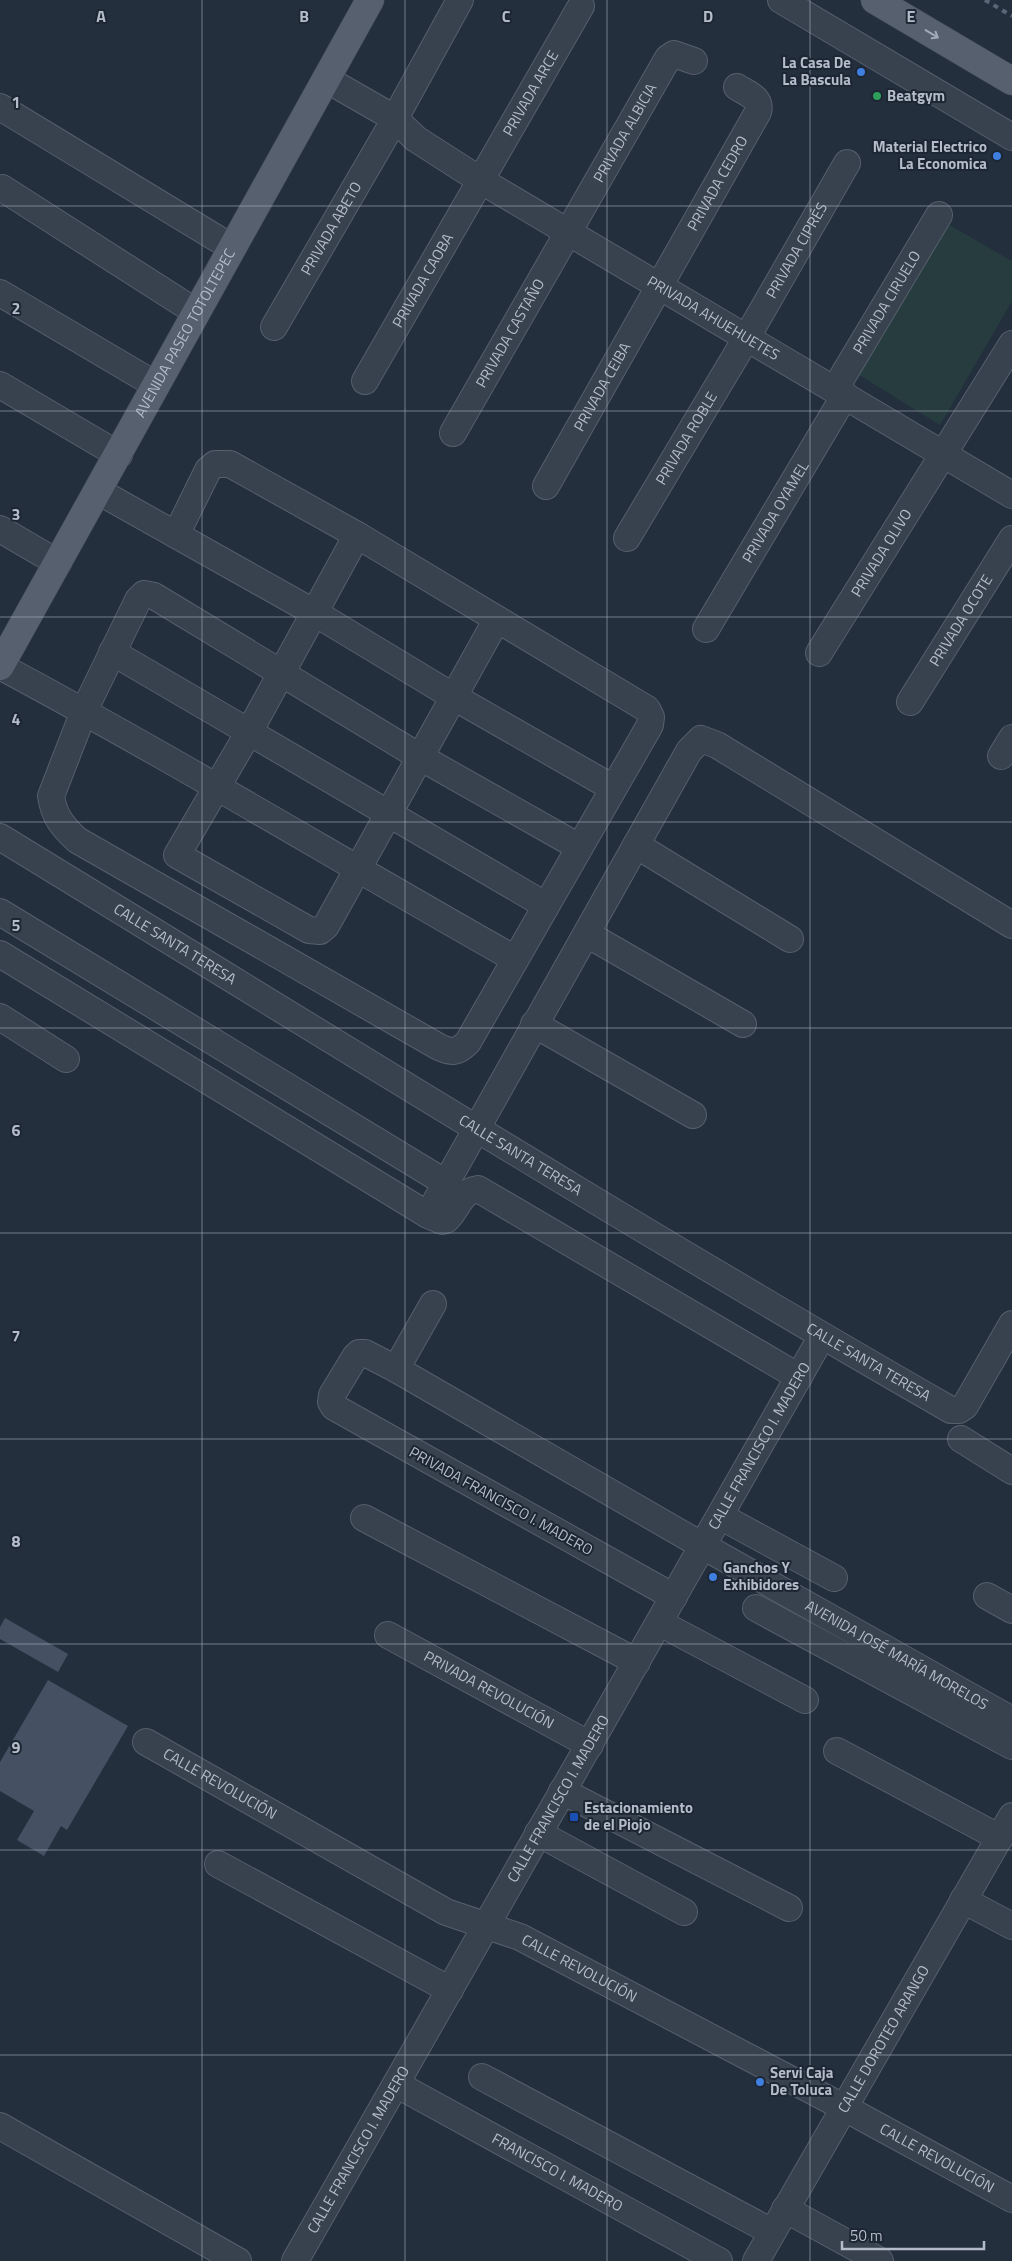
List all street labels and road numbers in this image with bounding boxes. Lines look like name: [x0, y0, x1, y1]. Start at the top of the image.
street label: PRIVADA ARCE: [496, 46, 564, 140]
street label: PRIVADA ALBICIA: [587, 79, 662, 186]
street label: PRIVADA CEDRO: [681, 131, 753, 235]
street label: PRIVADA ABETO: [295, 177, 367, 279]
street label: PRIVADA CIPRÉS: [760, 198, 833, 302]
street label: PRIVADA CAOBA: [386, 229, 459, 332]
street label: AVENIDA PASEO TOTOLTEPEC: [128, 244, 241, 421]
street label: PRIVADA CIRUELO: [847, 246, 926, 358]
street label: PRIVADA AHUEHUETES: [643, 270, 784, 366]
street label: PRIVADA CASTAÑO: [469, 274, 550, 392]
street label: PRIVADA CEIBA: [567, 338, 636, 435]
street label: PRIVADA ROBLE: [649, 387, 723, 489]
street label: PRIVADA OYAMEL: [736, 457, 814, 567]
street label: PRIVADA OLIVO: [845, 504, 917, 601]
street label: PRIVADA OCOTE: [923, 570, 998, 671]
street label: CALLE SANTA TERESA: [109, 897, 241, 990]
street label: CALLE SANTA TERESA: [455, 1109, 587, 1201]
street label: CALLE SANTA TERESA: [802, 1317, 935, 1407]
street label: CALLE FRANCISCO I. MADERO: [702, 1358, 816, 1534]
street label: PRIVADA FRANCISCO I. MADERO: [405, 1440, 597, 1561]
street label: AVENIDA JOSÉ MARÍA MORELOS: [801, 1594, 993, 1715]
street label: PRIVADA REVOLUCIÓN: [420, 1645, 559, 1734]
street label: CALLE FRANCISCO I. MADERO: [501, 1710, 615, 1887]
street label: CALLE REVOLUCIÓN: [159, 1742, 281, 1825]
street label: CALLE REVOLUCIÓN: [518, 1928, 641, 2008]
street label: CALLE DOROTEO ARANGO: [832, 1961, 935, 2117]
street label: CALLE FRANCISCO I. MADERO: [301, 2061, 415, 2238]
street label: CALLE REVOLUCIÓN: [876, 2117, 999, 2198]
street label: FRANCISCO I. MADERO: [488, 2127, 627, 2217]

